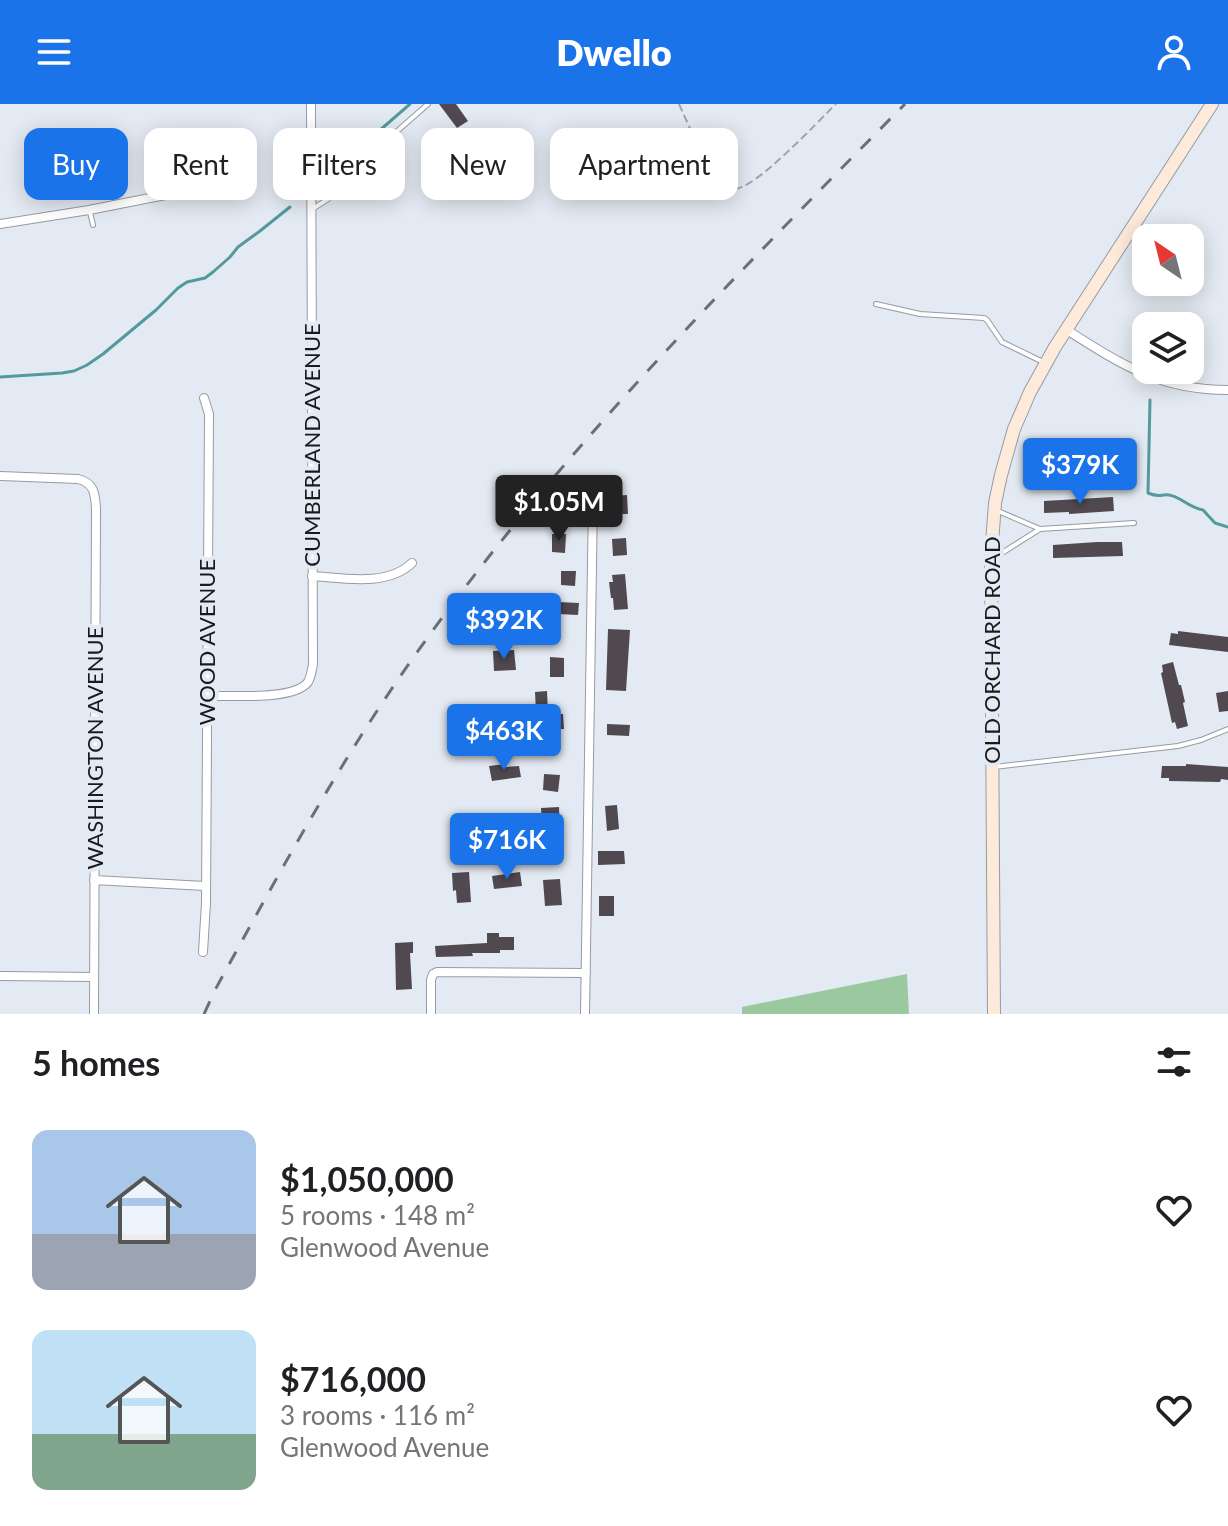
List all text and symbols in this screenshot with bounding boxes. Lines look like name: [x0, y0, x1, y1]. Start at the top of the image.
icon: menu: [32, 30, 76, 74]
text: Dwello: [556, 30, 672, 74]
icon: person: [1152, 30, 1196, 74]
chip: Buy: [24, 128, 128, 200]
chip: Rent: [144, 128, 257, 200]
chip: Filters: [273, 128, 405, 200]
chip: New: [421, 128, 534, 200]
chip: Apartment: [550, 128, 738, 200]
north arrow: [1132, 224, 1204, 296]
map controls: [1132, 224, 1204, 384]
button: layers: [1132, 312, 1204, 384]
street label: CUMBERLAND AVENUE: [298, 323, 325, 567]
pin: $379K: [1024, 438, 1136, 506]
text: $379K: [1041, 448, 1119, 480]
pin: $1.05M: [494, 475, 624, 543]
text: $1.05M: [513, 485, 605, 517]
street label: OLD ORCHARD ROAD: [978, 536, 1005, 764]
street label: WOOD AVENUE: [193, 559, 220, 725]
pin: $392K: [448, 593, 560, 661]
text: $392K: [465, 603, 543, 635]
street label: WASHINGTON AVENUE: [81, 627, 108, 870]
pin: $463K: [448, 704, 560, 772]
text: $463K: [465, 714, 543, 746]
pin: $716K: [451, 813, 563, 881]
text: $716K: [468, 823, 546, 855]
icon: filters: [1152, 1040, 1196, 1084]
text: 5 homes: [32, 1042, 160, 1083]
text: $1,050,000: [280, 1158, 454, 1199]
icon: home: [96, 1162, 192, 1258]
icon: heart: [1152, 1188, 1196, 1232]
text: 5 rooms · 148 m²: [280, 1199, 475, 1231]
text: Glenwood Avenue: [280, 1231, 489, 1263]
text: $716,000: [280, 1358, 426, 1399]
icon: home: [96, 1362, 192, 1458]
icon: heart: [1152, 1388, 1196, 1432]
text: 3 rooms · 116 m²: [280, 1399, 475, 1431]
text: Glenwood Avenue: [280, 1431, 489, 1463]

